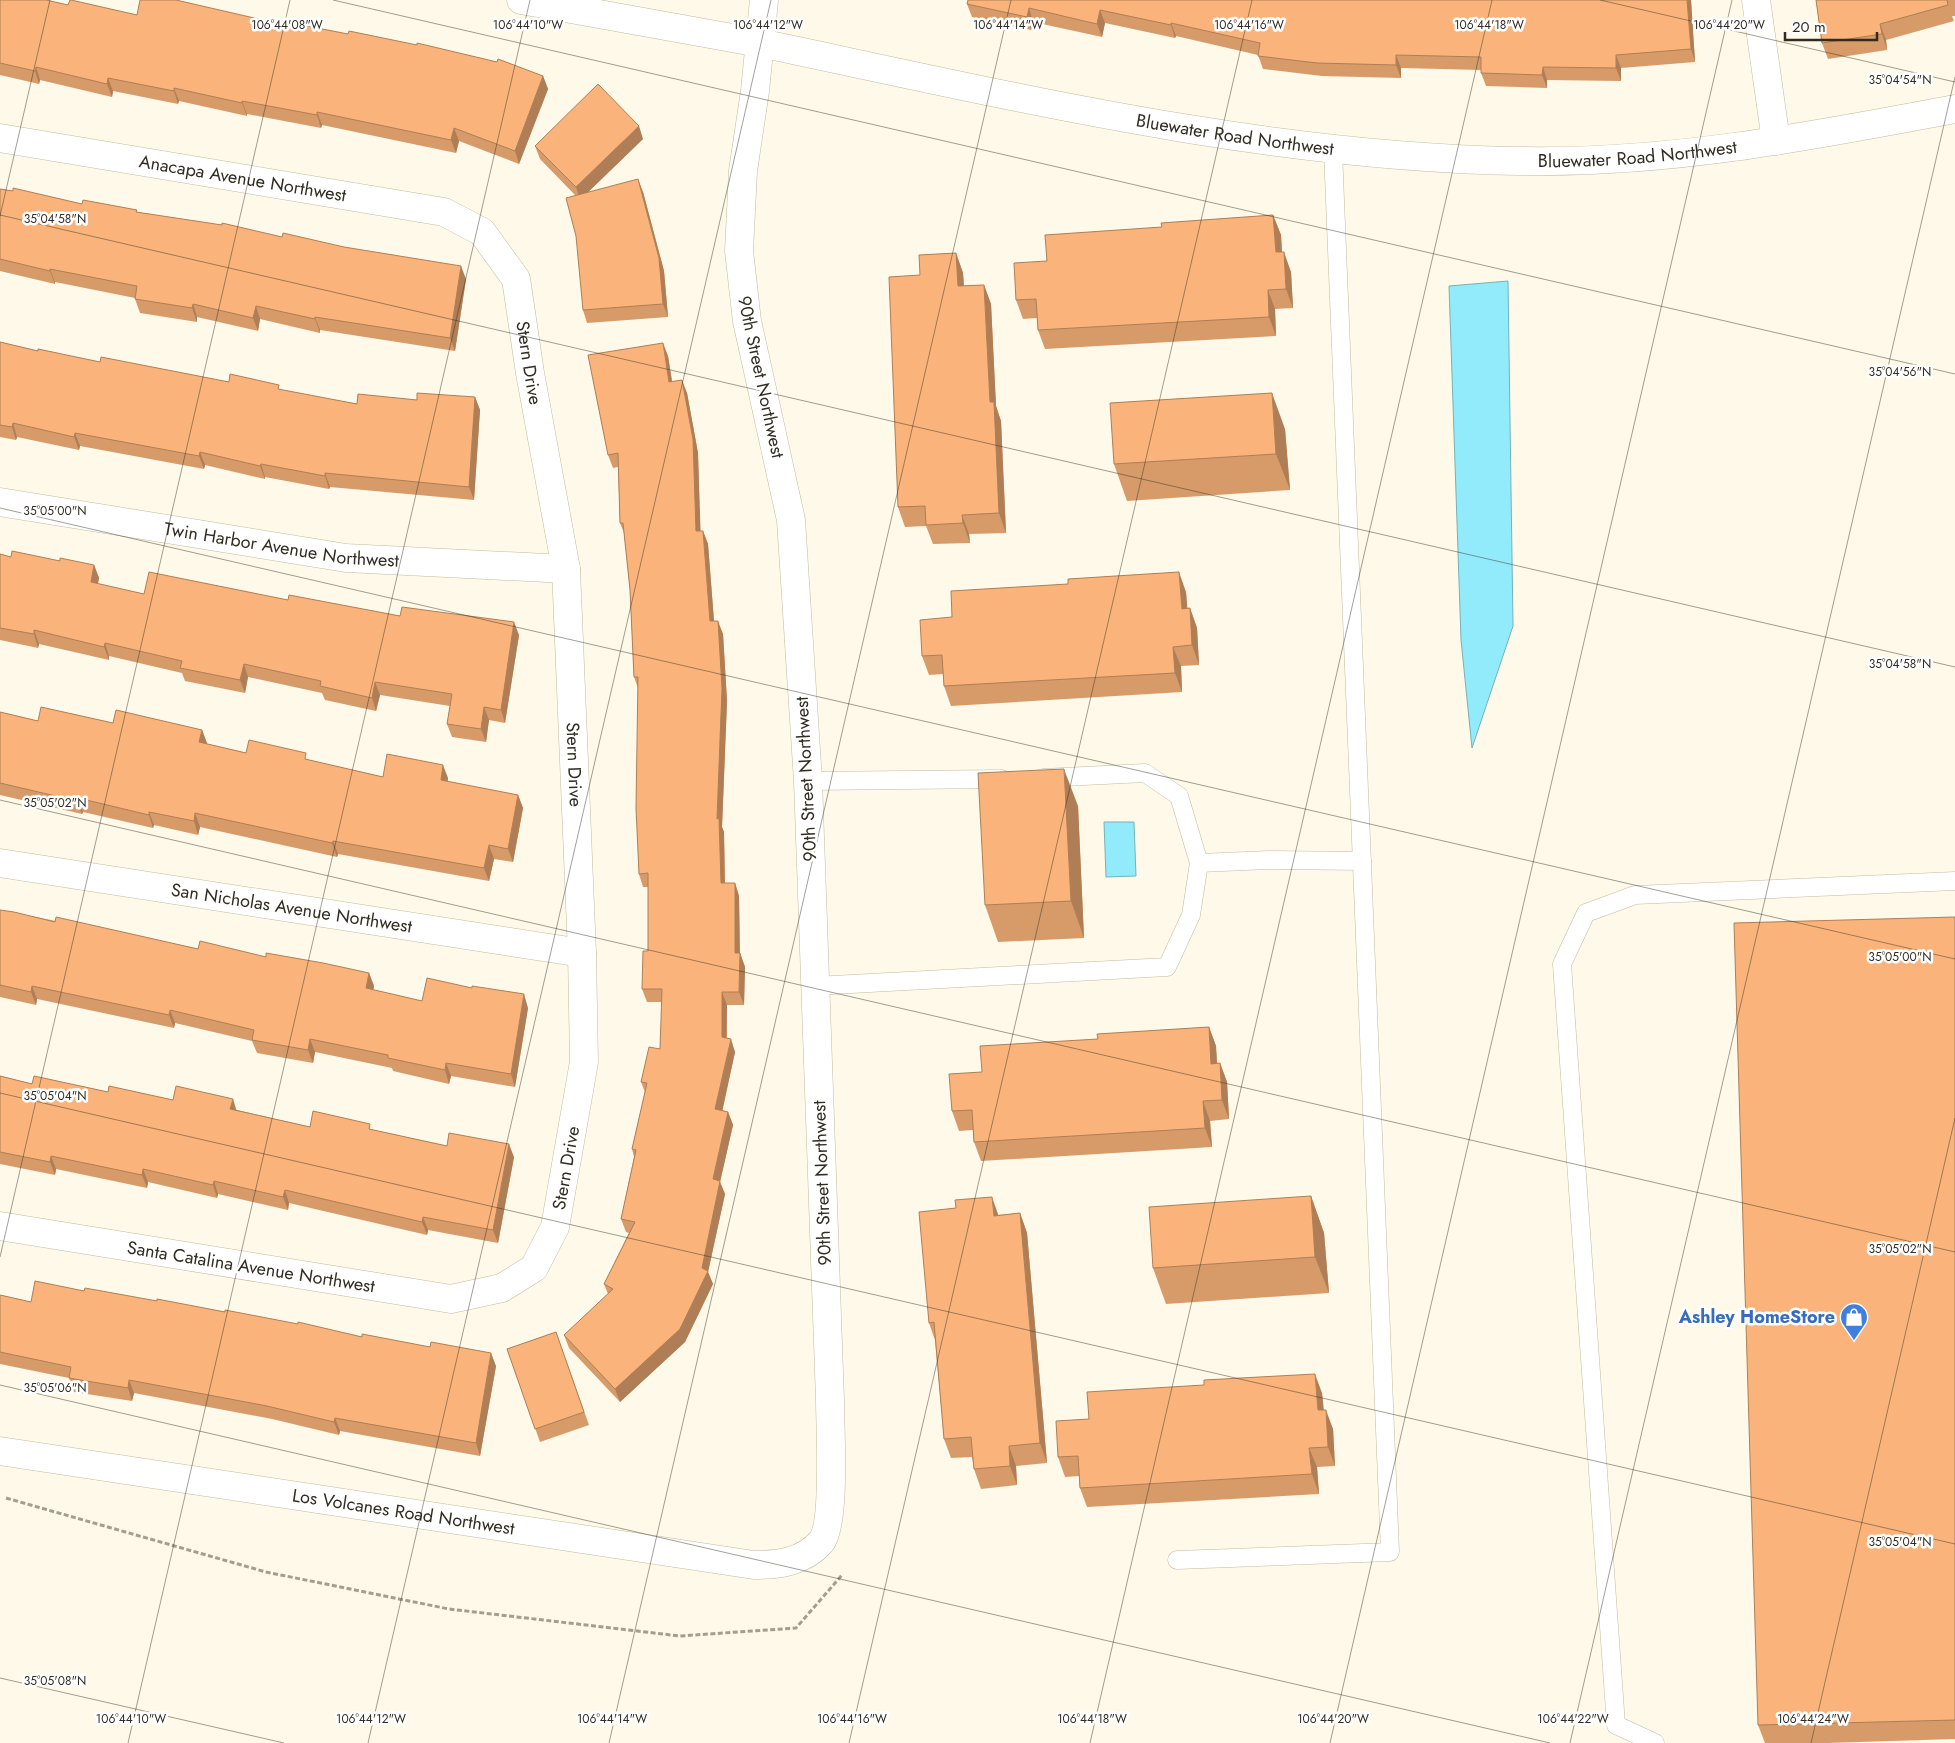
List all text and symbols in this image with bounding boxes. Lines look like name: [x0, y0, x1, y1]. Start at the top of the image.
scale bar: [1785, 10, 1878, 42]
text: 106°44'08"W: [251, 16, 323, 34]
text: 106°44'10"W: [493, 16, 563, 34]
text: 106°44'12"W: [733, 16, 803, 34]
text: 106°44'14"W: [973, 16, 1043, 34]
text: 106°44'16"W: [1214, 16, 1284, 34]
text: 106°44'18"W: [1454, 16, 1524, 34]
text: 106°44'20"W: [1693, 16, 1765, 34]
text: 20 m: [1792, 16, 1826, 38]
text: 35°04'54"N: [1869, 71, 1931, 89]
street label: Bluewater Road Northwest: [1134, 107, 1336, 162]
street label: Bluewater Road Northwest: [1538, 134, 1739, 174]
street label: Anacapa Avenue Northwest: [137, 148, 349, 209]
text: 35°04'58"N: [24, 210, 86, 228]
street label: 90th Street Northwest: [731, 294, 791, 461]
street label: Stern Drive: [509, 319, 549, 407]
text: 35°04'56"N: [1869, 363, 1931, 381]
text: 35°05'00"N: [23, 502, 87, 520]
street label: Twin Harbor Avenue Northwest: [162, 516, 400, 574]
text: 35°04'58"N: [1869, 655, 1931, 673]
street label: 90th Street Northwest: [789, 695, 823, 862]
street label: Stern Drive: [559, 722, 589, 807]
text: 35°05'02"N: [24, 794, 86, 812]
street label: San Nicholas Avenue Northwest: [169, 877, 414, 940]
text: 35°05'00"N: [1868, 948, 1932, 966]
text: 35°05'04"N: [23, 1087, 87, 1105]
street label: 90th Street Northwest: [806, 1099, 838, 1266]
street label: Stern Drive: [546, 1124, 586, 1212]
street label: Santa Catalina Avenue Northwest: [125, 1235, 377, 1300]
text: 35°05'02"N: [1869, 1240, 1931, 1258]
shop icon: Ashley HomeStore: [1839, 1302, 1869, 1341]
place label: Ashley HomeStore: [1678, 1304, 1835, 1330]
text: 35°05'06"N: [23, 1379, 87, 1397]
street label: Los Volcanes Road Northwest: [290, 1482, 517, 1542]
text: 35°05'04"N: [1868, 1533, 1932, 1551]
text: 35°05'08"N: [24, 1672, 86, 1690]
text: 106°44'10"W: [96, 1710, 166, 1728]
text: 106°44'12"W: [336, 1710, 406, 1728]
text: 106°44'14"W: [577, 1710, 647, 1728]
text: 106°44'16"W: [817, 1710, 887, 1728]
text: 106°44'18"W: [1057, 1710, 1127, 1728]
text: 106°44'20"W: [1297, 1710, 1369, 1728]
text: 106°44'22"W: [1537, 1710, 1609, 1728]
text: 106°44'24"W: [1777, 1710, 1849, 1728]

